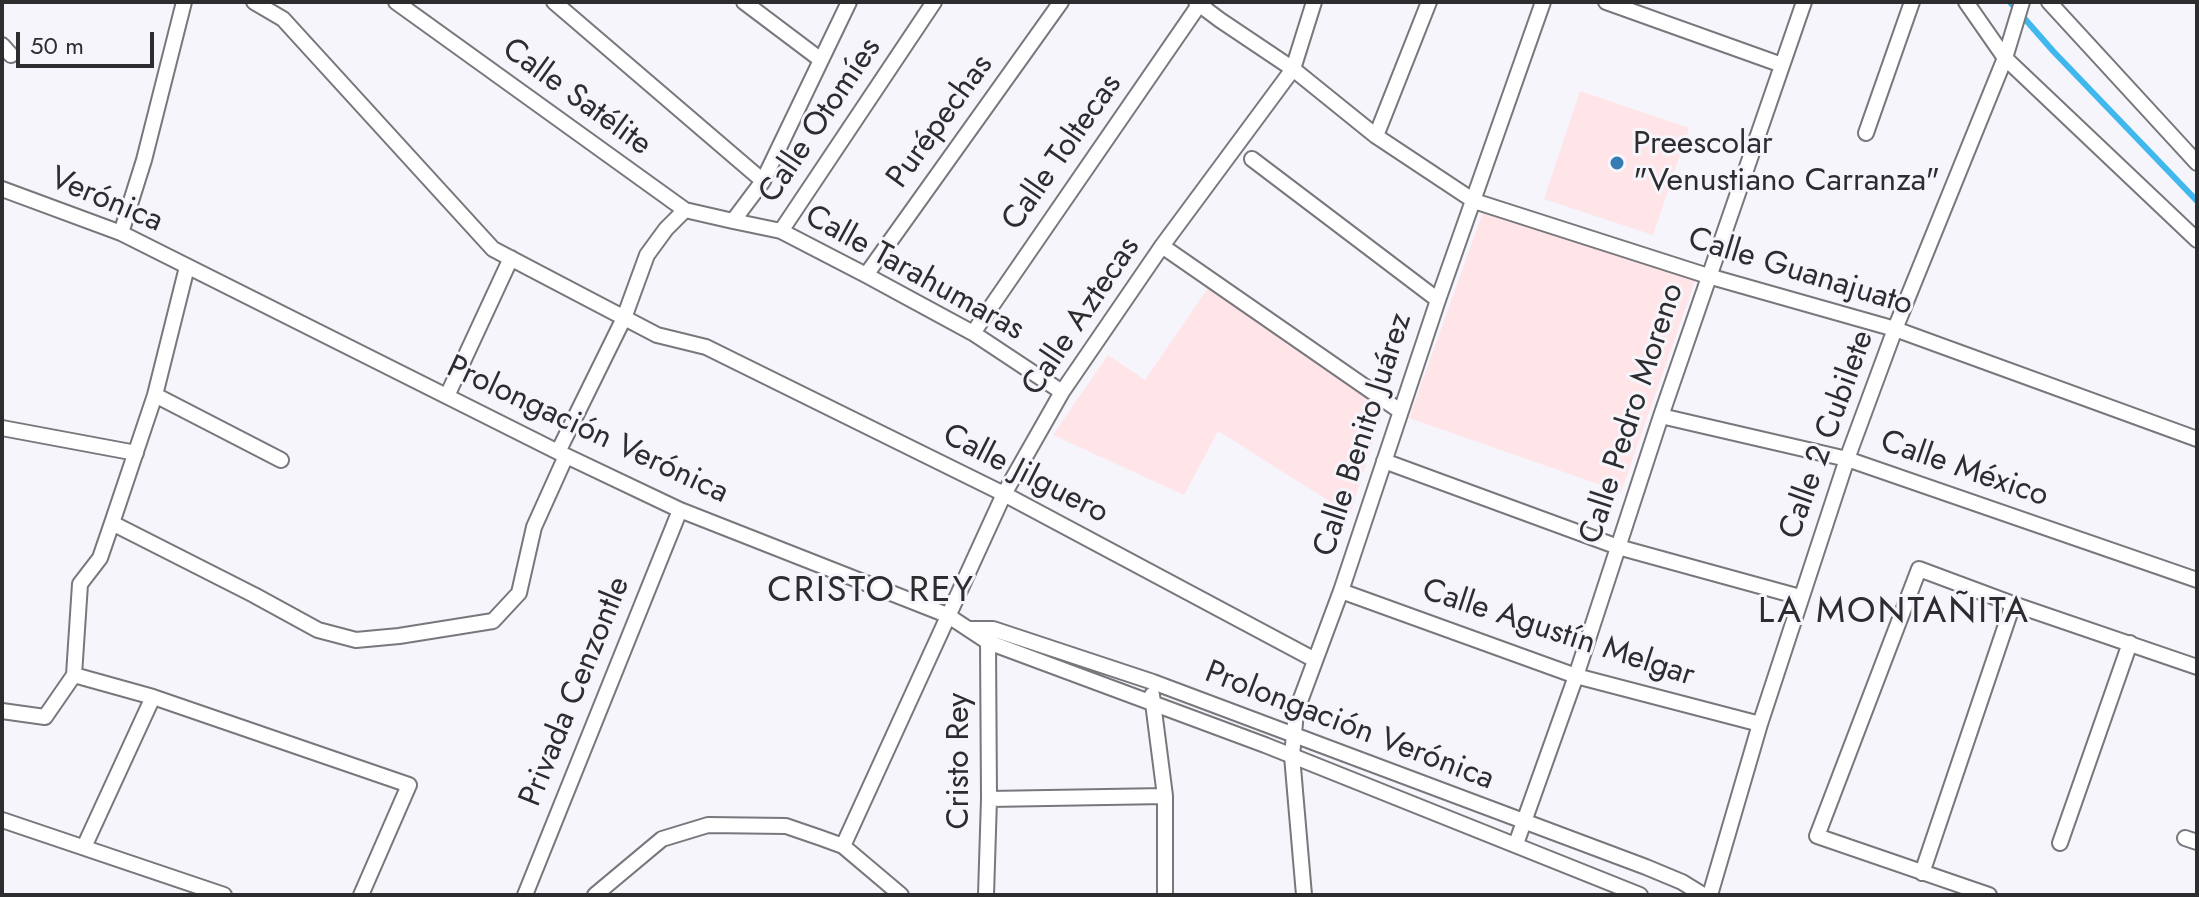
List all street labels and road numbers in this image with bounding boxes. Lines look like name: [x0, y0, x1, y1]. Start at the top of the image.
street label: Calle Satélite: [494, 31, 658, 165]
street label: Calle Otomíes: [752, 31, 890, 211]
street label: Purépechas: [880, 48, 1002, 196]
street label: Calle Toltecas: [995, 67, 1131, 239]
street label: Verónica: [44, 160, 168, 242]
street label: Calle Tarahumaras: [798, 198, 1030, 350]
street label: Calle Guanajuato: [1683, 221, 1917, 325]
street label: Calle Aztecas: [1015, 230, 1149, 404]
street label: Calle Pedro Moreno: [1573, 279, 1693, 549]
street label: Calle Benito Juárez: [1307, 309, 1421, 561]
street label: Calle 2 Cubilete: [1772, 325, 1884, 545]
street label: Prolongación Verónica: [440, 349, 734, 513]
street label: Calle Jilguero: [936, 417, 1114, 533]
street label: Calle México: [1875, 423, 2053, 517]
street label: Privada Cenzontle: [512, 572, 640, 812]
street label: Calle Agustín Melgar: [1417, 572, 1699, 696]
street label: Prolongación Verónica: [1199, 654, 1499, 800]
street label: Cristo Rey: [941, 693, 979, 829]

